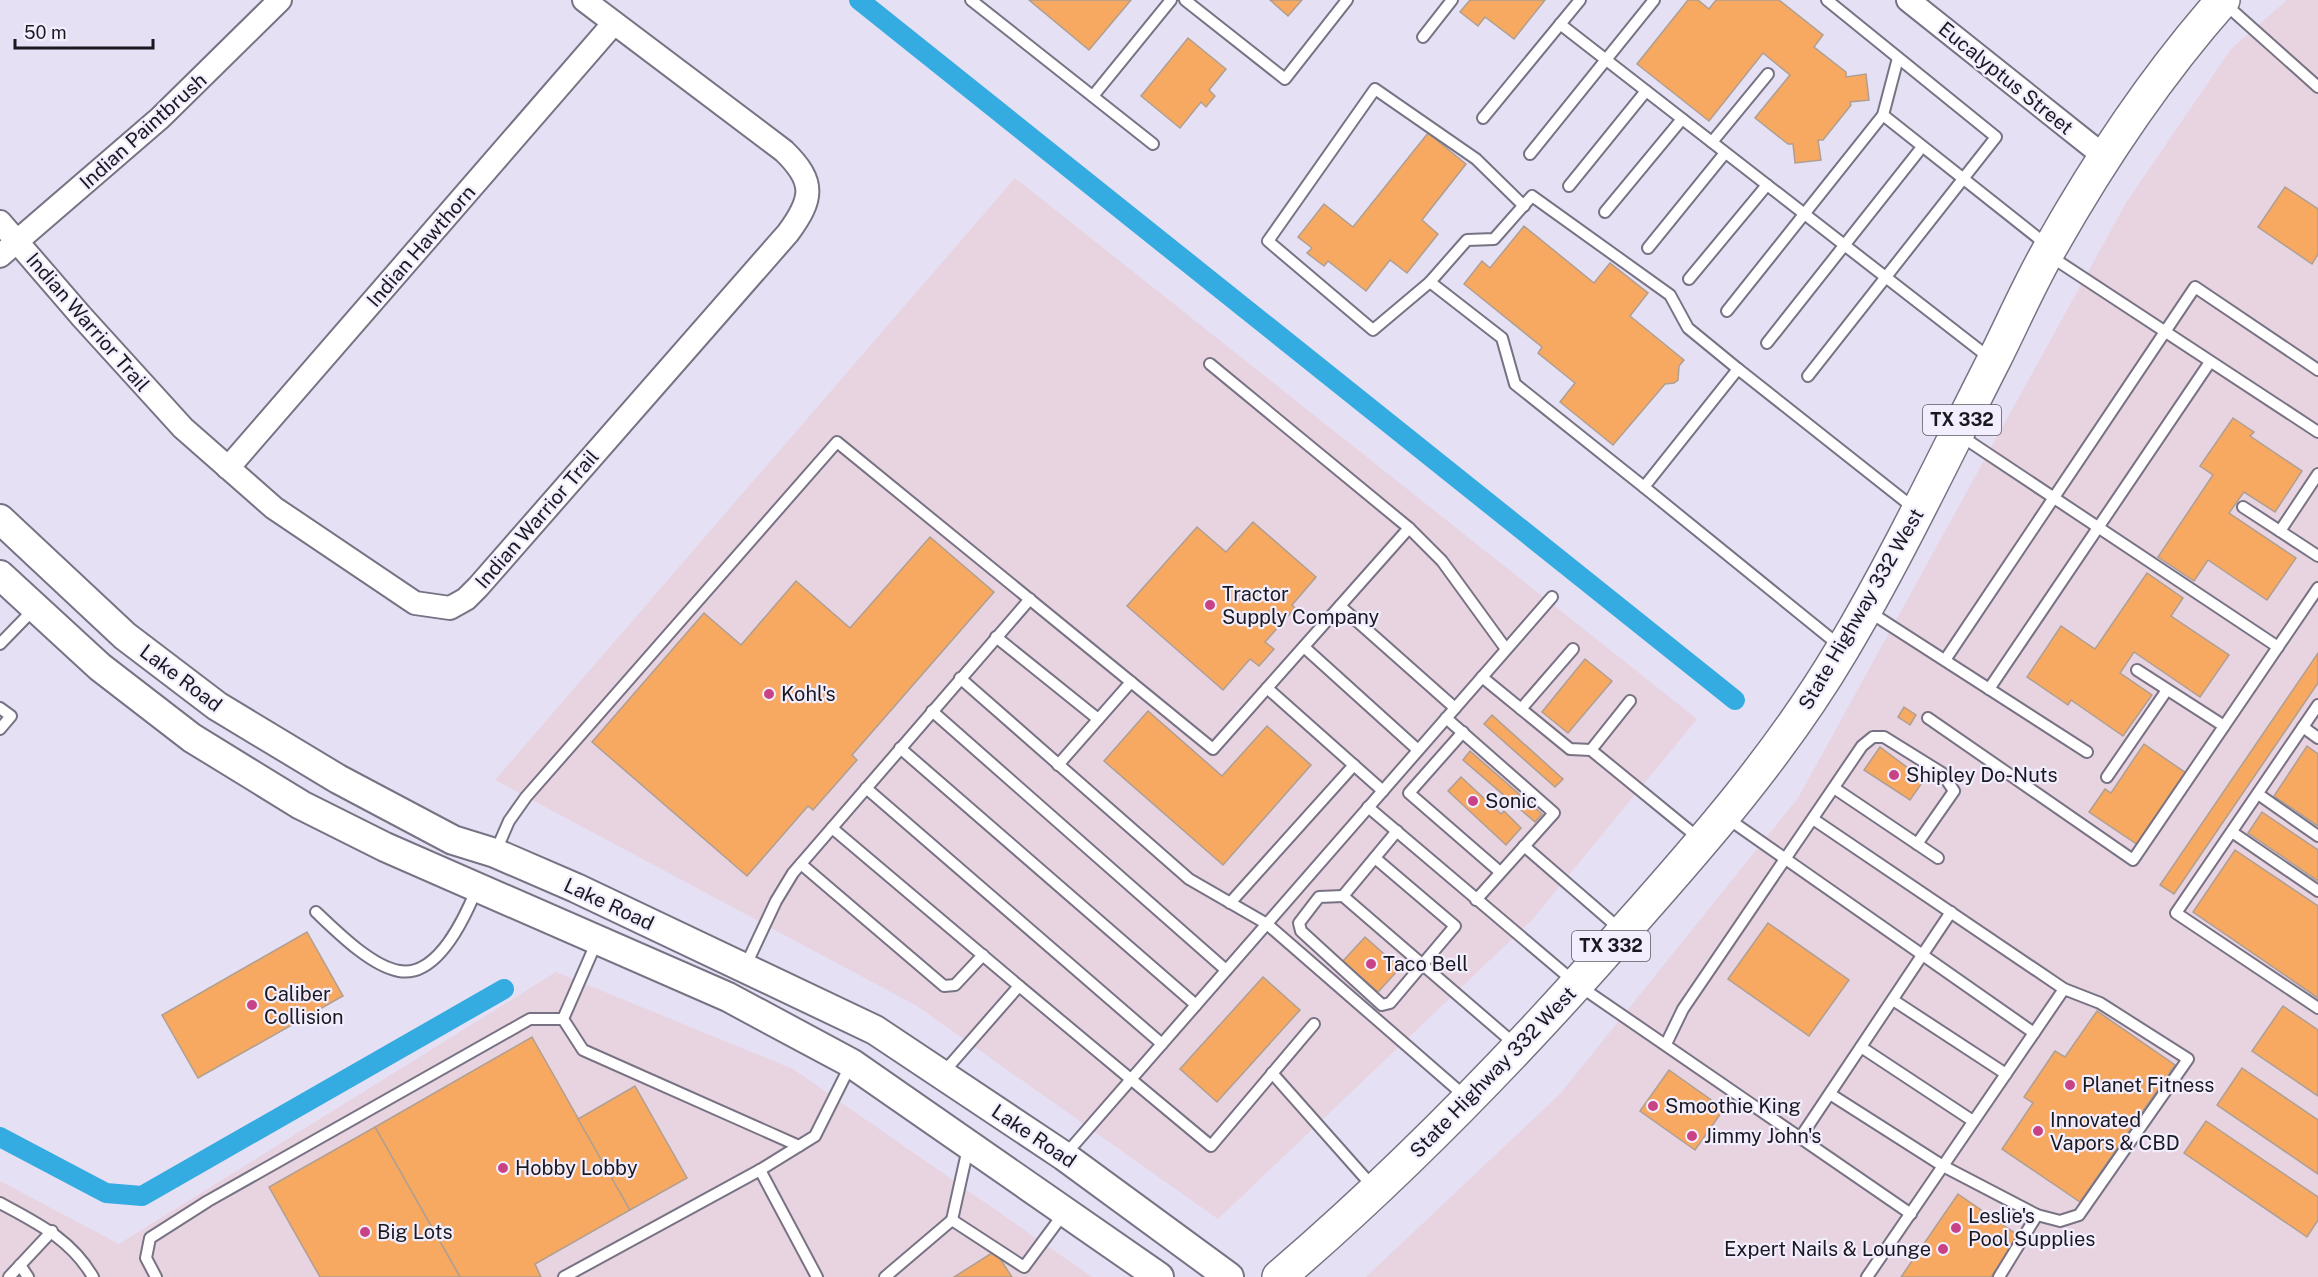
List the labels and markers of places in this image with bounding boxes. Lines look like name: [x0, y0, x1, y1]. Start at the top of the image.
place label: Tractor Supply Company: [1222, 582, 1380, 629]
marker: Tractor Supply Company: [1203, 598, 1217, 612]
place label: Kohl's: [781, 682, 836, 706]
marker: Kohl's: [762, 687, 776, 701]
place label: Shipley Do-Nuts: [1906, 763, 2058, 787]
marker: Shipley Do-Nuts: [1887, 768, 1901, 782]
place label: Sonic: [1485, 789, 1537, 813]
marker: Sonic: [1466, 794, 1480, 808]
place label: Taco Bell: [1383, 952, 1468, 976]
marker: Taco Bell: [1364, 957, 1378, 971]
place label: Caliber Collision: [264, 982, 344, 1029]
marker: Caliber Collision: [245, 998, 259, 1012]
place label: Planet Fitness: [2082, 1073, 2214, 1097]
marker: Planet Fitness: [2063, 1078, 2077, 1092]
place label: Smoothie King: [1665, 1094, 1801, 1118]
marker: Smoothie King: [1646, 1099, 1660, 1113]
place label: Innovated Vapors & CBD: [2050, 1108, 2180, 1155]
place label: Jimmy John's: [1704, 1124, 1821, 1148]
marker: Innovated Vapors & CBD: [2031, 1124, 2045, 1138]
marker: Jimmy John's: [1685, 1129, 1699, 1143]
place label: Hobby Lobby: [515, 1156, 638, 1180]
marker: Hobby Lobby: [496, 1161, 510, 1175]
place label: Leslie's Pool Supplies: [1968, 1204, 2095, 1251]
place label: Big Lots: [377, 1220, 453, 1244]
marker: Leslie's Pool Supplies: [1949, 1221, 1963, 1235]
marker: Big Lots: [358, 1225, 372, 1239]
place label: Expert Nails & Lounge: [1724, 1237, 1931, 1261]
marker: Expert Nails & Lounge: [1936, 1242, 1950, 1256]

